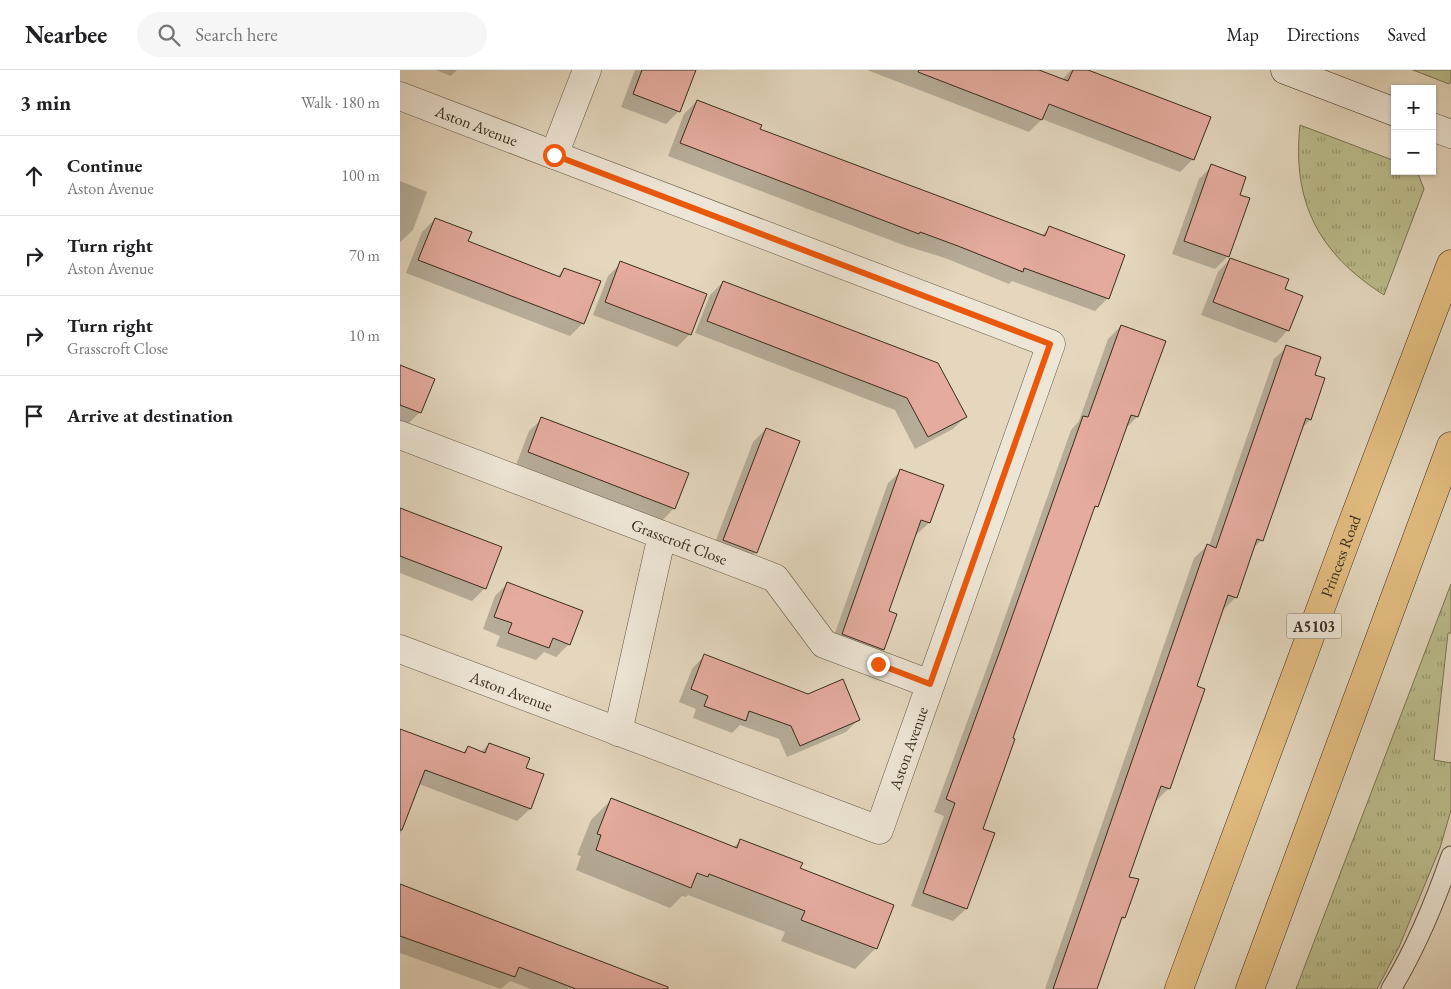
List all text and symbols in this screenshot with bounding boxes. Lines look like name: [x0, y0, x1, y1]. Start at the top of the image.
search box: [137, 12, 487, 57]
text: Nearbee: [25, 19, 107, 50]
icon: search: [155, 21, 183, 49]
text: Search here: [195, 22, 278, 47]
text: Map: [1227, 23, 1259, 46]
text: Directions: [1287, 23, 1359, 46]
text: Saved: [1387, 23, 1426, 46]
map controls: [1391, 85, 1436, 175]
button: +: [1391, 85, 1436, 130]
text: 3 min: [20, 89, 71, 116]
text: Walk · 180 m: [301, 92, 380, 113]
street label: Aston Avenue: [431, 100, 521, 151]
button: −: [1391, 130, 1436, 175]
route start: [543, 144, 566, 167]
text: Continue: [67, 153, 142, 178]
icon: ahead: [20, 162, 48, 190]
text: 100 m: [341, 165, 380, 186]
text: Aston Avenue: [67, 178, 154, 199]
text: Turn right: [67, 233, 153, 258]
icon: right: [20, 242, 48, 270]
text: 70 m: [349, 245, 380, 266]
text: Aston Avenue: [67, 258, 154, 279]
text: Turn right: [67, 313, 153, 338]
icon: right: [20, 322, 48, 350]
text: 10 m: [349, 325, 380, 346]
text: Grasscroft Close: [67, 338, 168, 359]
icon: arrive: [20, 402, 48, 430]
text: Arrive at destination: [67, 403, 233, 428]
street label: Princess Road: [1315, 511, 1365, 600]
street label: Grasscroft Close: [628, 514, 730, 569]
road number: A5103: [1286, 614, 1342, 638]
route end: [867, 653, 890, 676]
street label: Aston Avenue: [466, 666, 556, 716]
street label: Aston Avenue: [883, 704, 932, 793]

